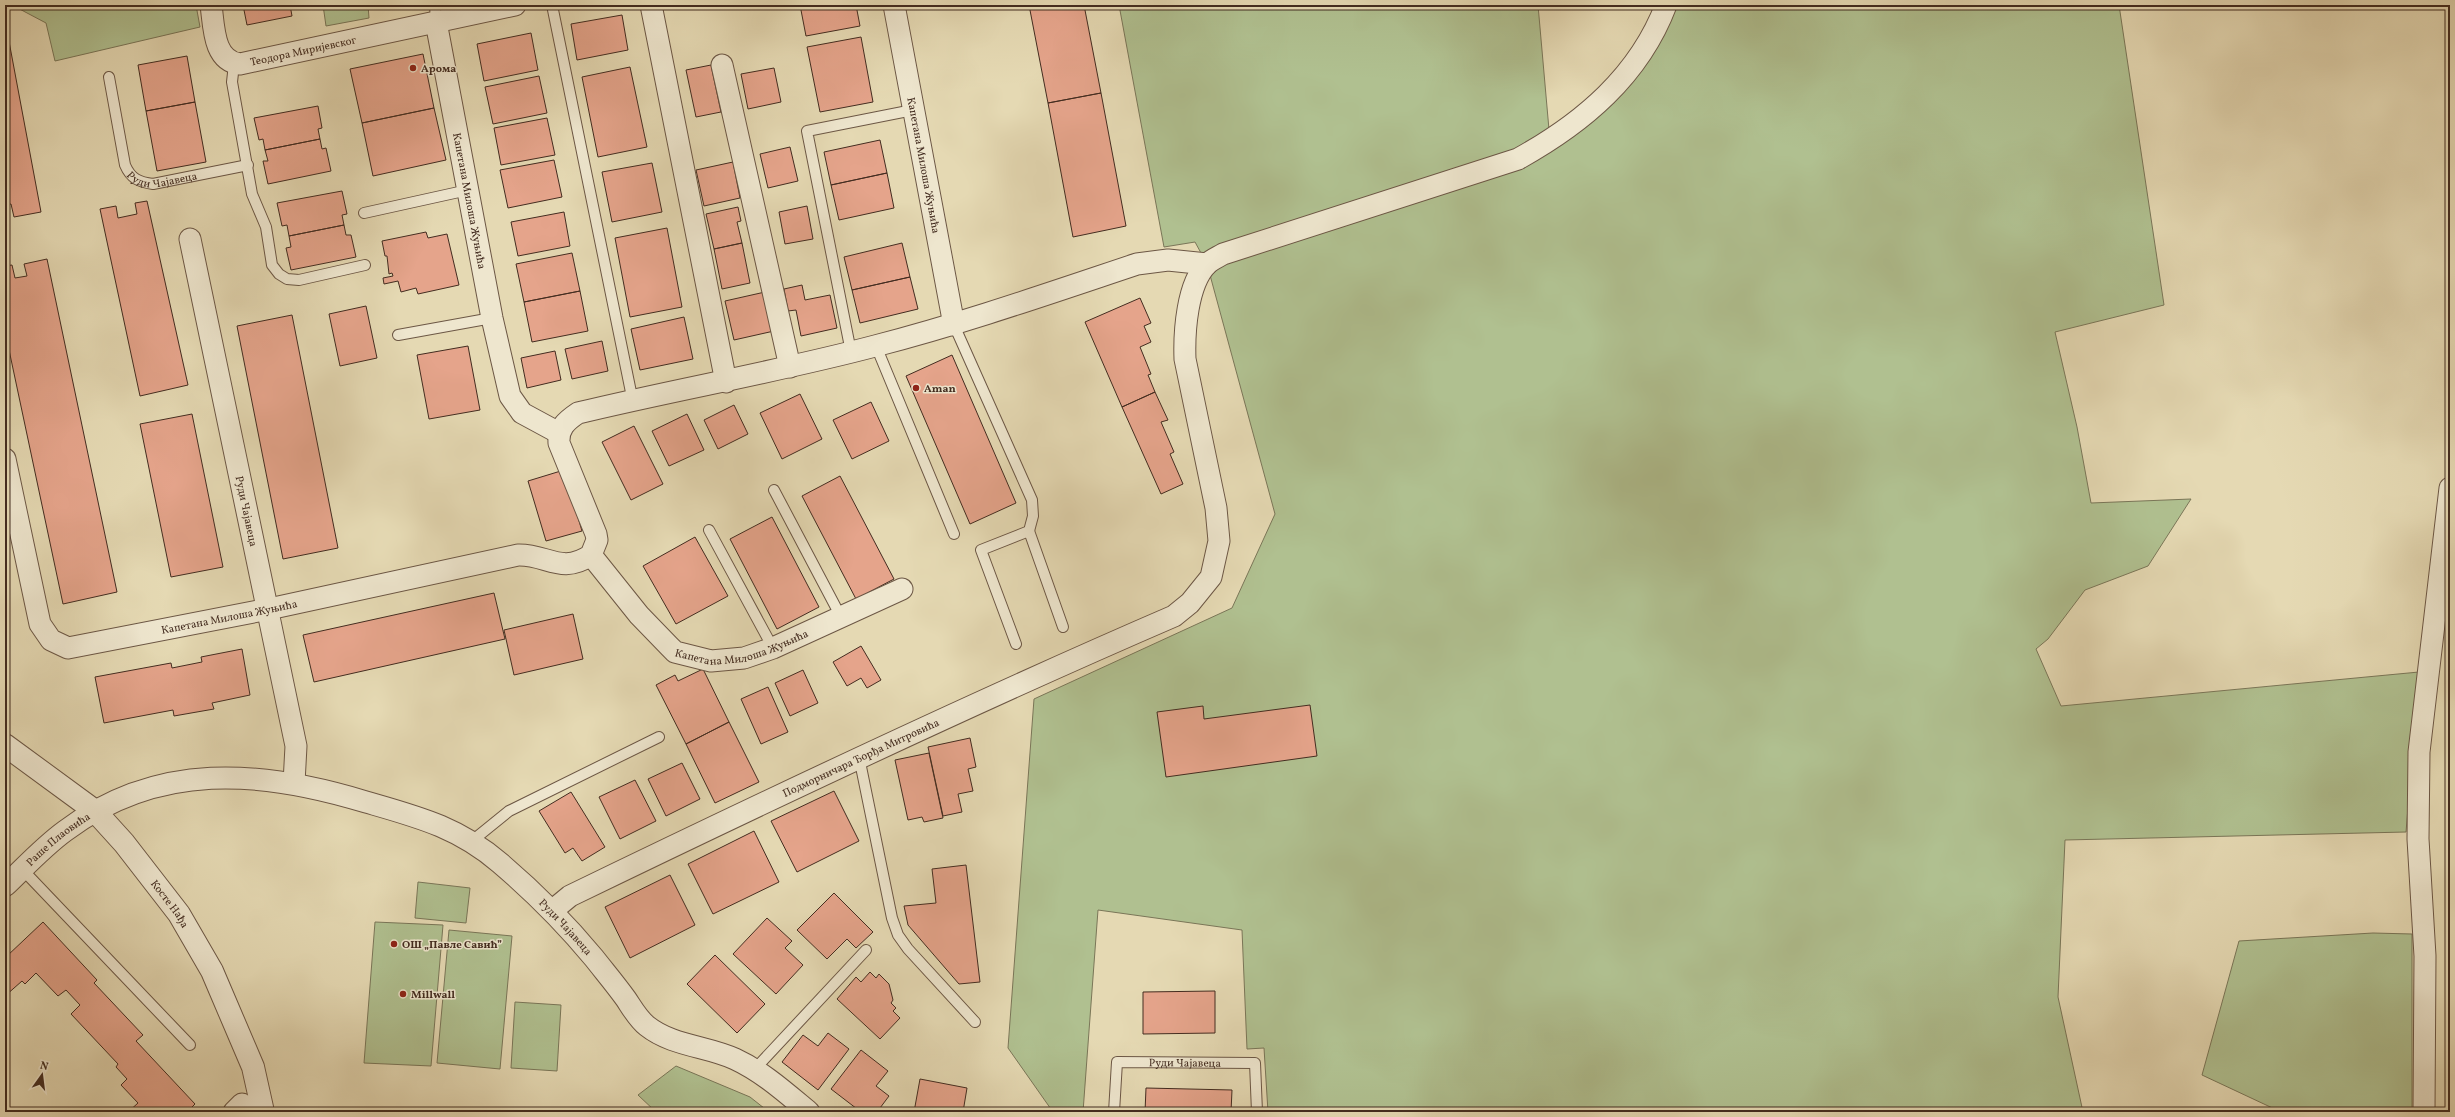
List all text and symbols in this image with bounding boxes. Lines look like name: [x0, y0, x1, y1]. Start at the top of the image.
street label: Теодора Миријевског: [249, 33, 358, 71]
place label: Арома: [421, 62, 456, 77]
marker: Арома: [408, 63, 418, 73]
street label: Капетана Милоша Жуњића: [902, 96, 943, 235]
street label: Капетана Милоша Жуњића: [448, 132, 489, 271]
street label: Руди Чајавеца: [122, 169, 199, 193]
place label: Aman: [924, 382, 956, 397]
marker: Aman: [911, 383, 921, 393]
street label: Руди Чајавеца: [231, 475, 260, 549]
street label: Капетана Милоша Жуњића: [160, 597, 299, 639]
street label: Капетана Милоша Жуњића: [673, 627, 812, 670]
street label: Подморничара Ђорђа Митровића: [781, 716, 942, 802]
street label: Раше Плаовића: [23, 810, 94, 870]
street label: Косте Нађа: [146, 877, 192, 932]
street label: Руди Чајавеца: [535, 896, 595, 960]
place label: ОШ „Павле Савић”: [402, 938, 502, 953]
marker: ОШ „Павле Савић”: [389, 939, 399, 949]
place label: Millwall: [411, 988, 455, 1003]
marker: Millwall: [398, 989, 408, 999]
north arrow: [22, 1055, 62, 1095]
street label: Руди Чајавеца: [1149, 1056, 1222, 1072]
text: N: [38, 1059, 50, 1075]

